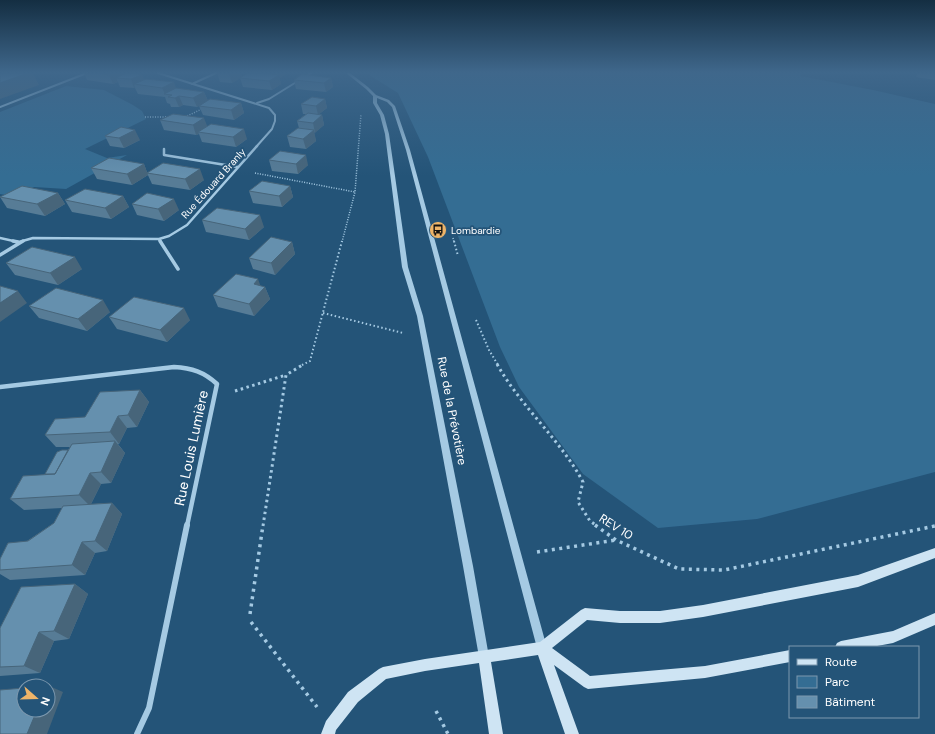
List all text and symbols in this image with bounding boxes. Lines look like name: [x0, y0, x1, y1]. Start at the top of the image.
street label: Rue Édouard Branly: [178, 145, 249, 221]
bus stop icon: Lombardie: [428, 220, 448, 240]
place label: Lombardie: [451, 224, 501, 237]
street label: Rue de la Prévotière: [434, 355, 470, 467]
street label: Rue Louis Lumière: [170, 389, 212, 507]
street label: REV 10: [596, 510, 636, 544]
legend: [789, 646, 919, 718]
text: Route: [825, 654, 857, 670]
text: Parc: [825, 674, 849, 690]
north arrow: [16, 678, 56, 718]
text: Bâtiment: [825, 694, 876, 710]
text: N: [37, 695, 53, 708]

